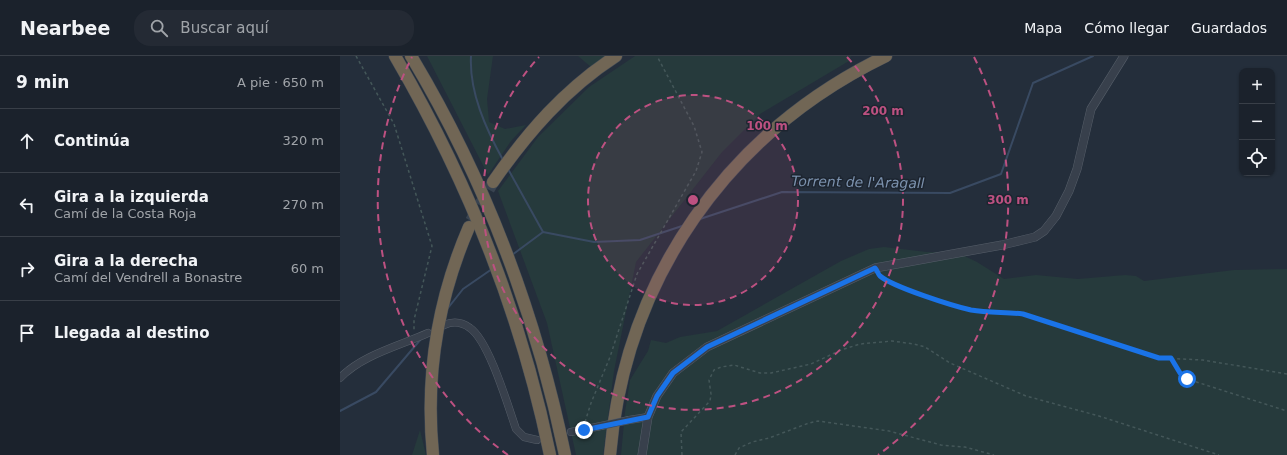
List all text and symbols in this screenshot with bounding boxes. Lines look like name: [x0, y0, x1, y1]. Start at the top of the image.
search box: [134, 10, 414, 46]
text: Nearbee: [20, 17, 110, 39]
icon: search: [148, 17, 170, 39]
text: Buscar aquí: [180, 19, 269, 37]
text: Mapa: [1024, 20, 1062, 36]
text: Cómo llegar: [1084, 20, 1169, 36]
text: Guardados: [1191, 20, 1267, 36]
map controls: [1239, 68, 1275, 176]
button: +: [1239, 68, 1275, 104]
text: 9 min: [16, 72, 69, 92]
text: A pie · 650 m: [237, 75, 324, 90]
text: 200 m: [862, 104, 904, 118]
button: −: [1239, 104, 1275, 140]
text: 100 m: [746, 119, 788, 133]
icon: ahead: [16, 130, 38, 152]
text: Continúa: [54, 132, 130, 150]
text: 320 m: [282, 133, 324, 148]
button: locate: [1239, 140, 1275, 176]
water label: Torrent de l'Aragall: [791, 173, 925, 191]
text: Gira a la izquierda: [54, 188, 209, 206]
centre of rings: [686, 193, 700, 207]
text: 300 m: [987, 193, 1029, 207]
icon: left: [16, 194, 38, 216]
text: 270 m: [282, 197, 324, 212]
text: Camí de la Costa Roja: [54, 206, 197, 221]
text: Gira a la derecha: [54, 252, 198, 270]
icon: right: [16, 258, 38, 280]
text: 60 m: [291, 261, 324, 276]
text: Camí del Vendrell a Bonastre: [54, 270, 242, 285]
icon: arrive: [16, 322, 38, 344]
text: Llegada al destino: [54, 324, 209, 342]
route start: [1178, 370, 1196, 388]
route end: [575, 421, 593, 439]

